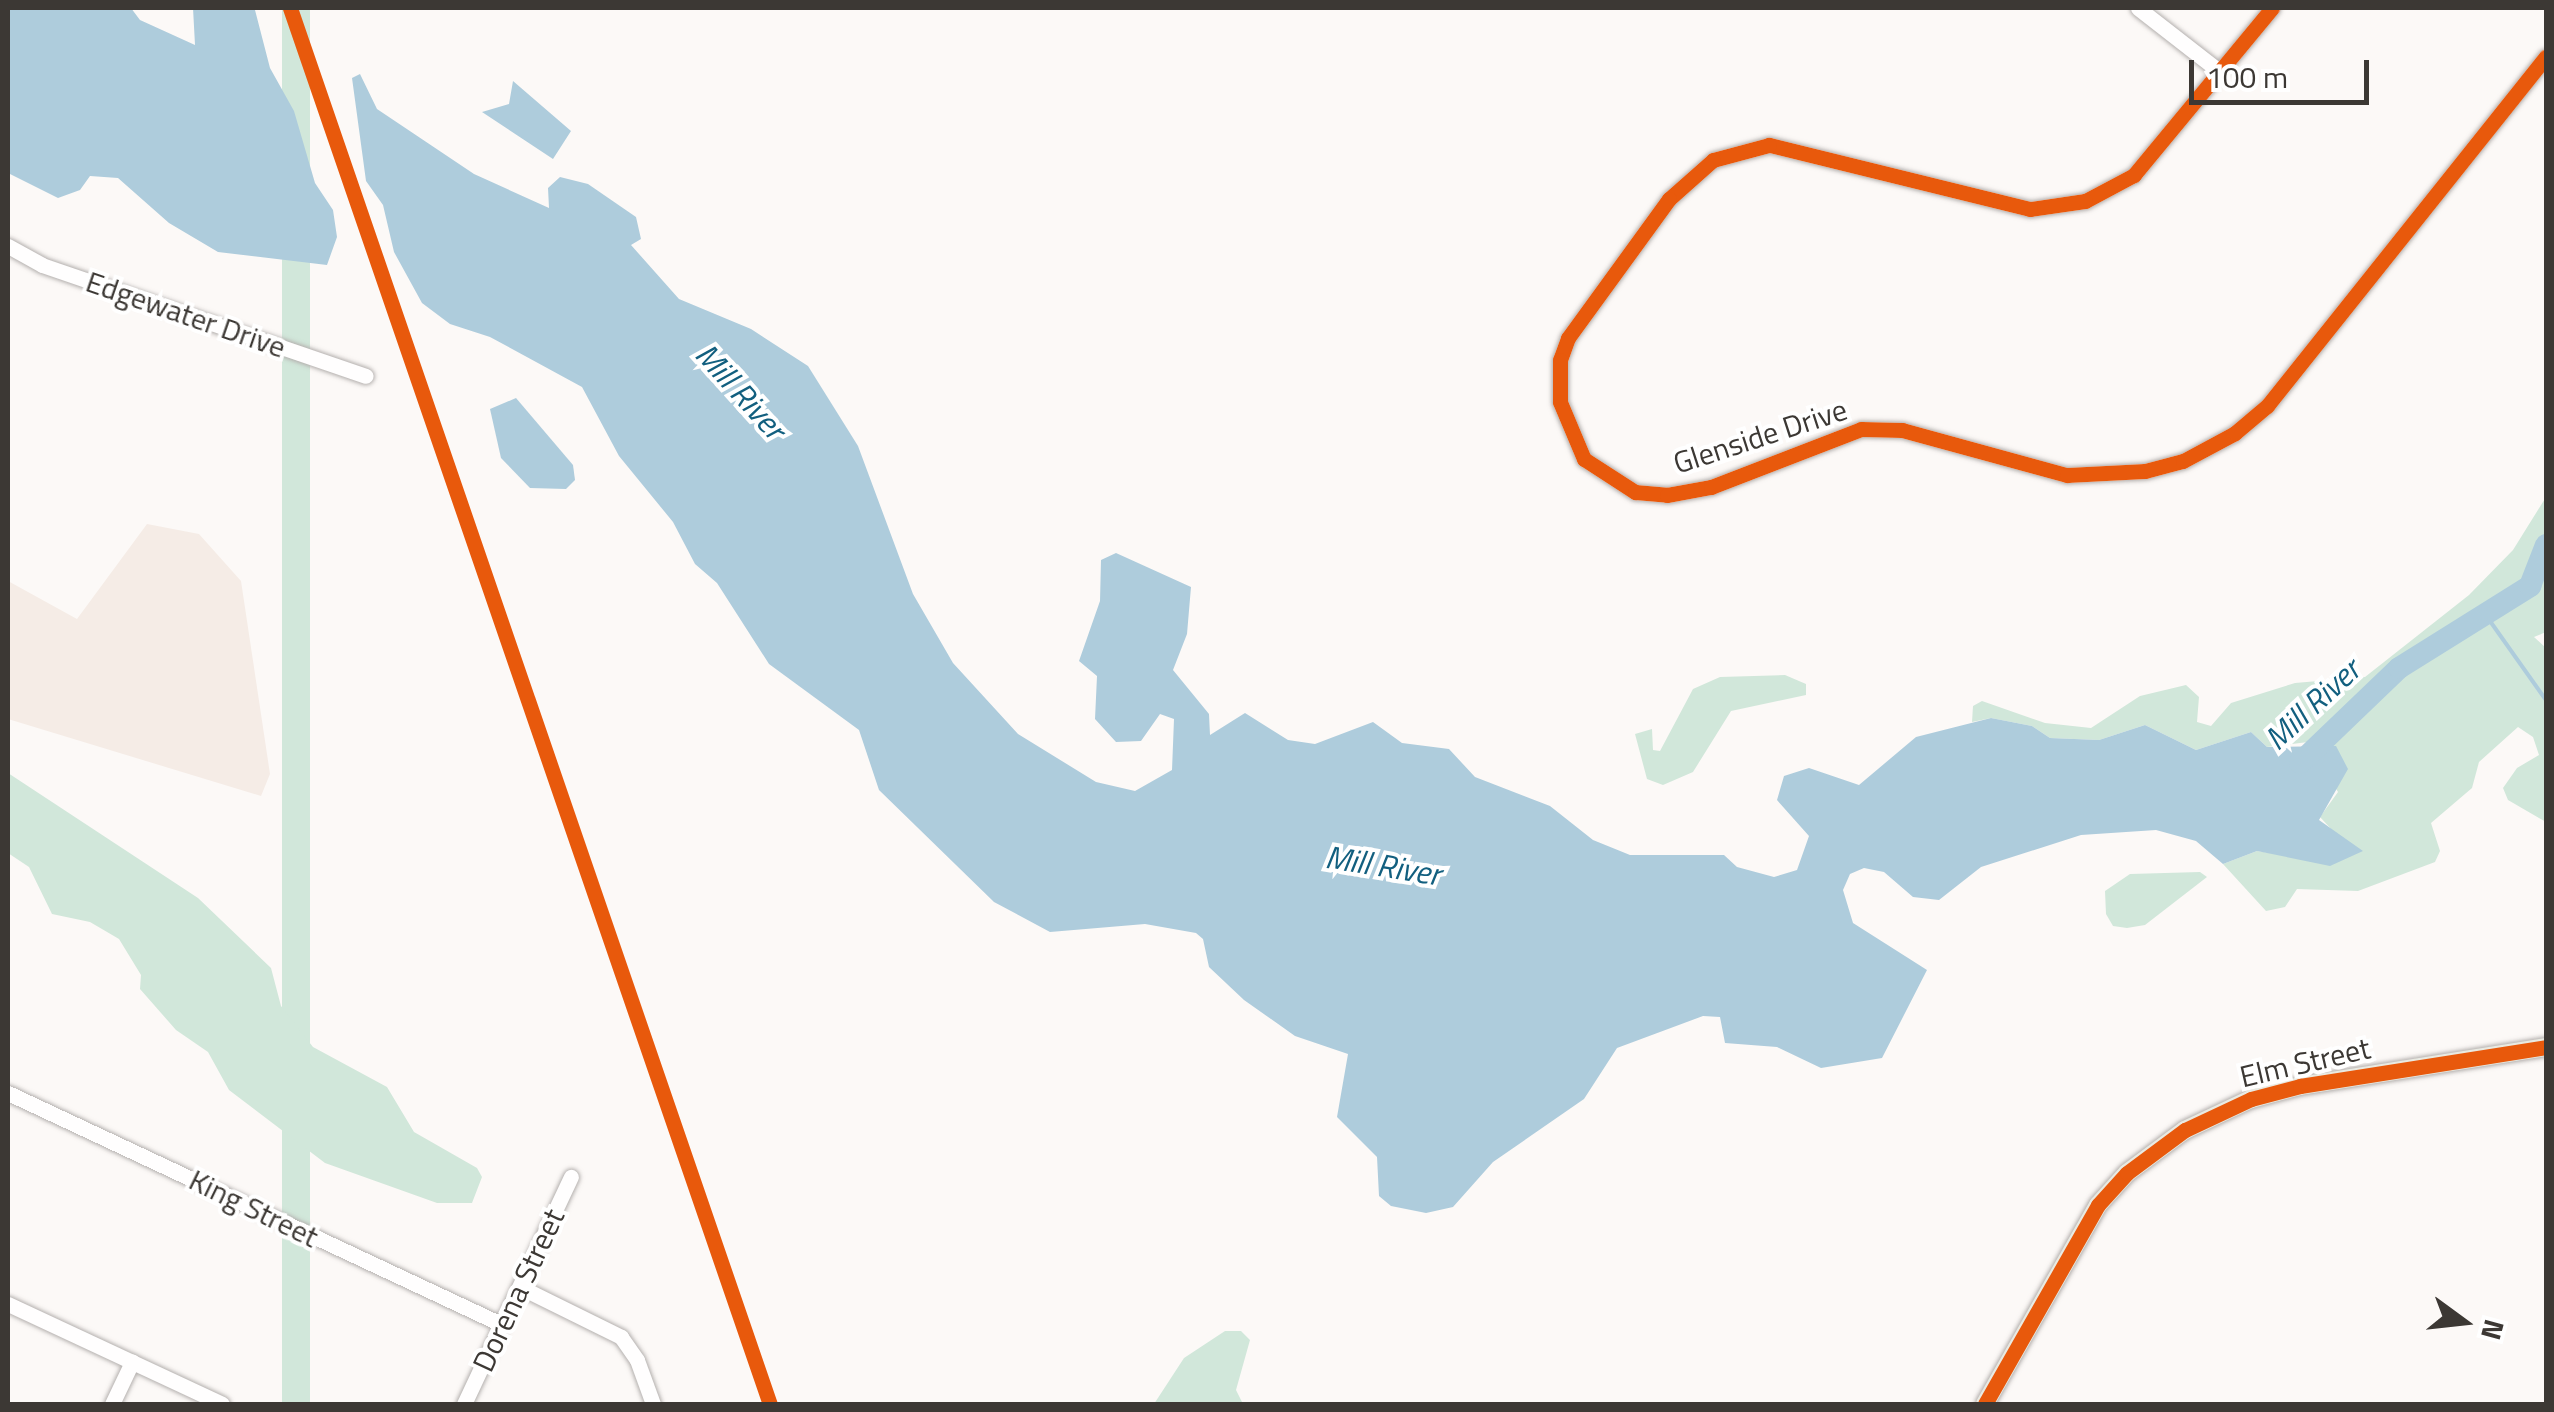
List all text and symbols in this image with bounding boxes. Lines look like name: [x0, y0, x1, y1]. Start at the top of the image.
scale bar: [2194, 40, 2374, 102]
text: 100 m: [2206, 54, 2288, 100]
street label: Edgewater Drive: [82, 263, 290, 365]
water label: Mill River: [688, 335, 794, 447]
street label: Glenside Drive: [1669, 391, 1851, 481]
water label: Mill River: [2256, 650, 2368, 758]
water label: Mill River: [1323, 837, 1443, 893]
street label: Elm Street: [2236, 1030, 2374, 1094]
street label: King Street: [184, 1161, 324, 1255]
street label: Dorena Street: [465, 1203, 571, 1377]
north arrow: [2414, 1272, 2514, 1372]
text: N: [2470, 1315, 2517, 1345]

